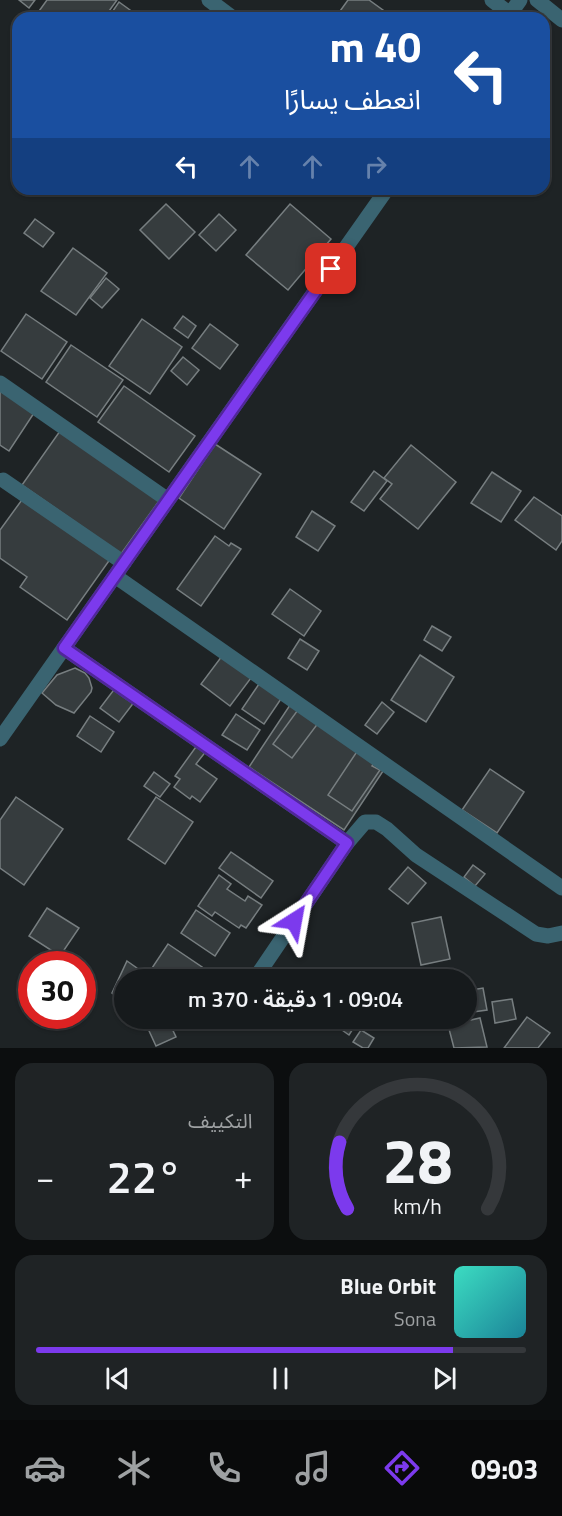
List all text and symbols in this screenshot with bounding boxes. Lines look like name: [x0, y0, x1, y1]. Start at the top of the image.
text: 40 m: [329, 14, 421, 78]
icon: left: [442, 36, 520, 114]
text: انعطف يسارًا: [284, 78, 421, 119]
icon: left: [170, 150, 203, 183]
icon: ahead: [233, 150, 266, 183]
icon: ahead: [296, 150, 329, 183]
icon: right: [359, 150, 392, 183]
pin: [305, 243, 356, 294]
icon: arrive: [314, 252, 347, 285]
position arrow: [262, 889, 326, 953]
speed limit sign: 30: [18, 951, 96, 1029]
text: 09:04 · 1 دقيقة · 370 m: [188, 982, 403, 1016]
text: التكييف: [188, 1105, 253, 1136]
text: 28: [383, 1112, 453, 1207]
text: 22°: [106, 1142, 182, 1210]
text: −: [36, 1152, 54, 1202]
text: +: [234, 1152, 252, 1202]
text: km/h: [393, 1190, 442, 1222]
text: Blue Orbit: [340, 1269, 436, 1303]
text: Sona: [394, 1303, 436, 1334]
icon: previous: [101, 1362, 134, 1395]
icon: pause: [264, 1362, 297, 1395]
icon: next: [428, 1362, 461, 1395]
icon: car: [24, 1447, 66, 1489]
icon: climate: [113, 1447, 155, 1489]
icon: phone: [203, 1447, 245, 1489]
icon: music: [292, 1447, 334, 1489]
icon: directions: [381, 1447, 423, 1489]
text: 09:03: [471, 1448, 538, 1489]

